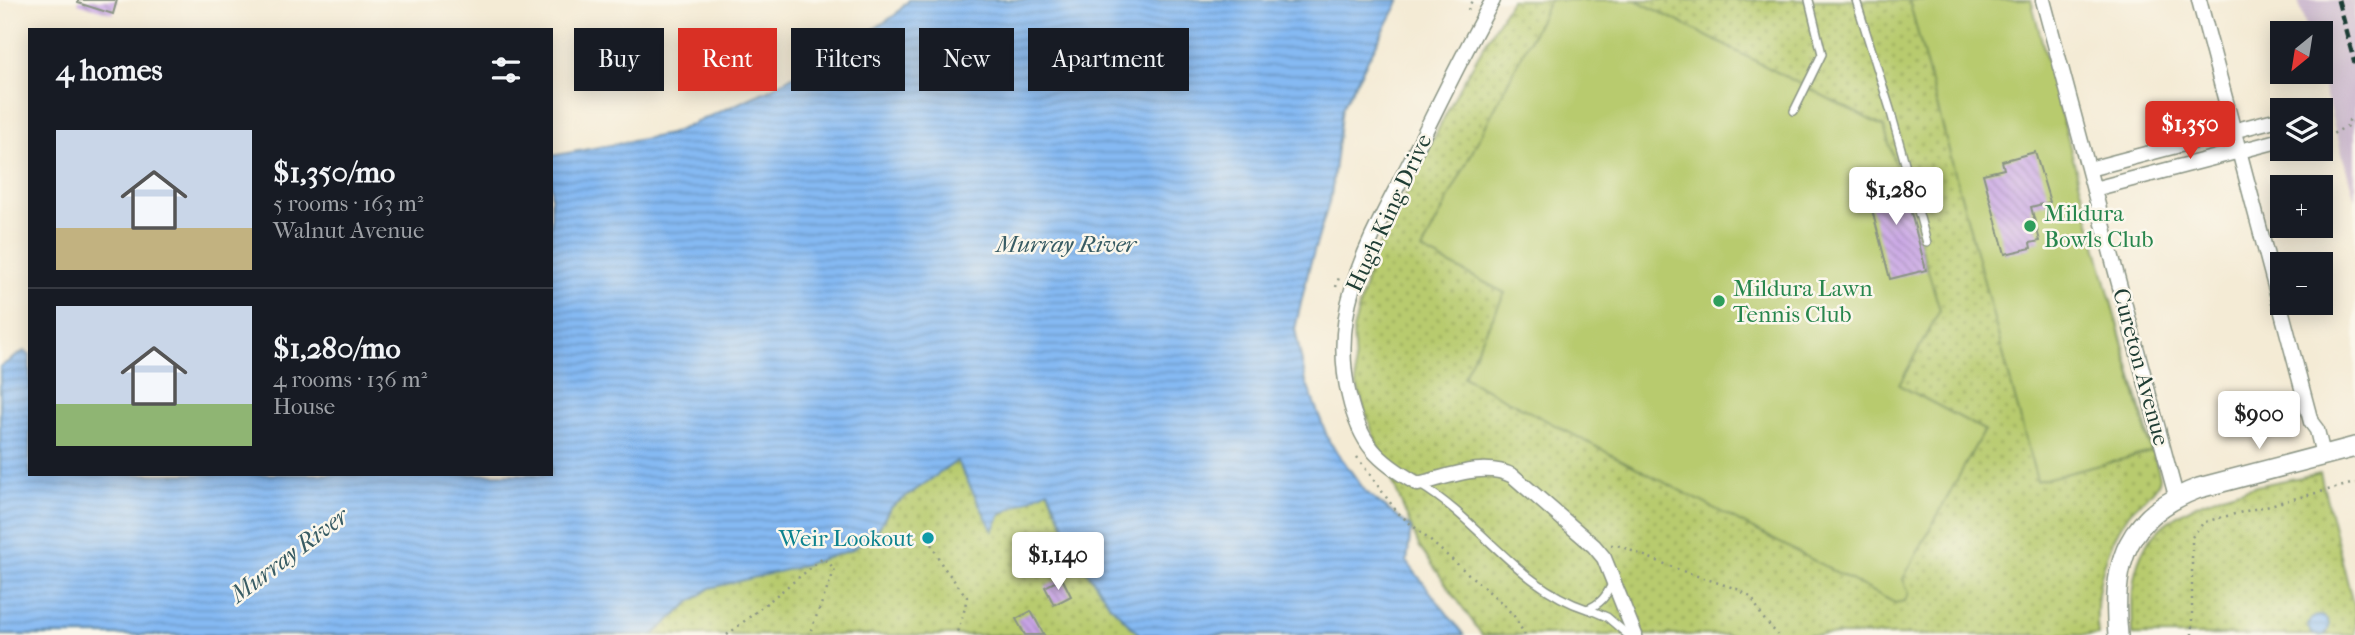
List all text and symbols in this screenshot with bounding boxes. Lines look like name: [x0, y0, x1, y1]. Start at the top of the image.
north arrow: [2270, 21, 2333, 84]
map controls: [2270, 21, 2333, 315]
chip: Buy: [574, 28, 664, 91]
chip: Rent: [678, 28, 777, 91]
chip: Filters: [791, 28, 905, 91]
chip: New: [919, 28, 1014, 91]
chip: Apartment: [1028, 28, 1189, 91]
icon: filters: [487, 51, 525, 89]
text: 4 homes: [56, 53, 163, 88]
button: layers: [2270, 98, 2333, 161]
pin: $1,350: [2133, 102, 2247, 161]
text: $1,350: [2161, 110, 2219, 137]
street label: Hugh King Drive: [1341, 130, 1437, 296]
text: $1,350/mo: [273, 155, 395, 190]
icon: home: [112, 158, 196, 242]
pin: $1,280: [1839, 168, 1953, 227]
button: +: [2270, 175, 2333, 238]
text: $1,280: [1865, 176, 1927, 203]
text: 5 rooms · 163 m²: [273, 190, 423, 217]
place label: Mildura Bowls Club: [2044, 200, 2154, 253]
text: Walnut Avenue: [273, 217, 424, 244]
marker: Mildura Bowls Club: [2022, 218, 2038, 234]
water label: Murray River: [994, 230, 1138, 258]
button: −: [2270, 252, 2333, 315]
place label: Mildura Lawn Tennis Club: [1733, 275, 1873, 328]
street label: Cureton Avenue: [2107, 285, 2175, 449]
marker: Mildura Lawn Tennis Club: [1711, 293, 1727, 309]
text: $1,280/mo: [273, 331, 401, 366]
icon: home: [112, 334, 196, 418]
text: 4 rooms · 136 m²: [273, 366, 427, 393]
pin: $900: [2218, 392, 2300, 451]
text: House: [273, 393, 335, 420]
text: $900: [2234, 400, 2284, 427]
water label: Murray River: [223, 500, 355, 610]
place label: Weir Lookout: [778, 525, 914, 552]
marker: Weir Lookout: [920, 530, 936, 546]
pin: $1,140: [1001, 532, 1115, 592]
text: $1,140: [1028, 541, 1088, 568]

